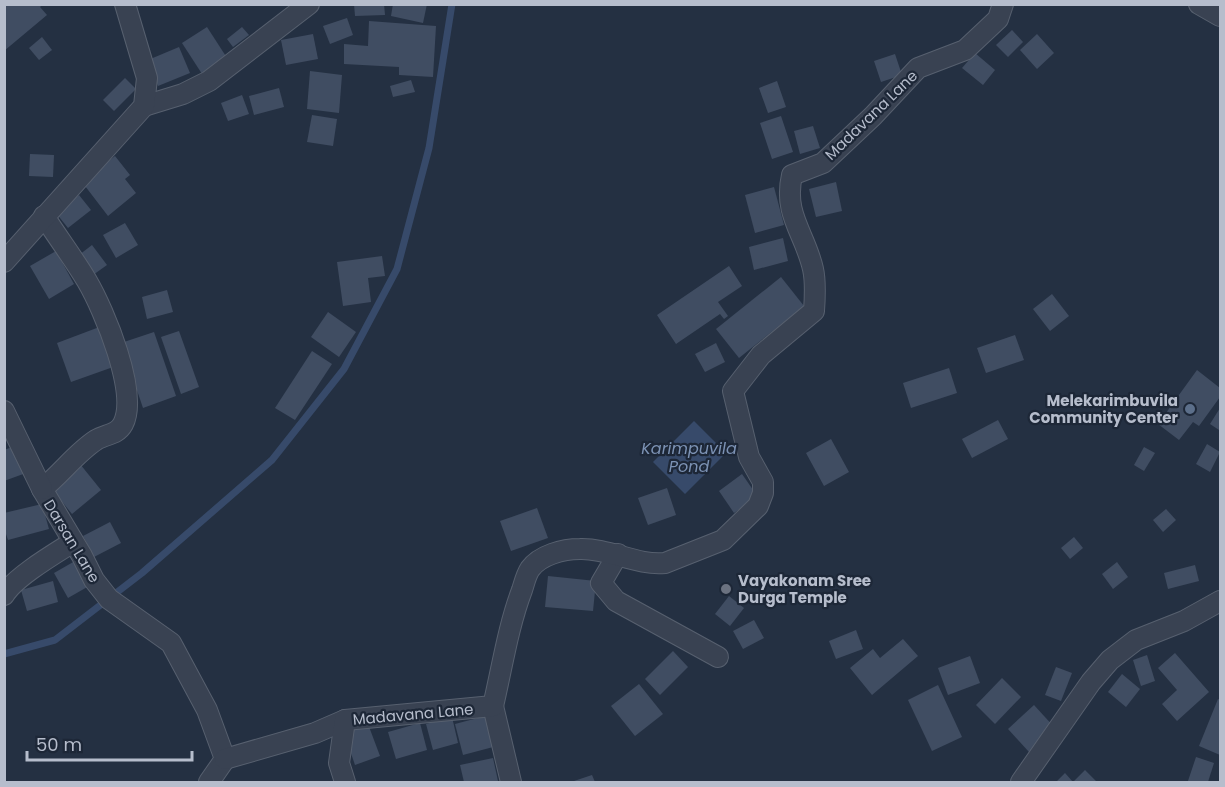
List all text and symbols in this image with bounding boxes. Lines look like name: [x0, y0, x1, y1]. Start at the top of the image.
street label: Madavana Lane: [820, 65, 922, 165]
place label: Melekarimbuvila Community Center: [1029, 390, 1179, 428]
marker: Melekarimbuvila Community Center: [1183, 402, 1197, 416]
water label: Karimpuvila Pond: [641, 437, 737, 478]
street label: Darsan Lane: [39, 496, 105, 586]
place label: Vayakonam Sree Durga Temple: [738, 570, 871, 608]
marker: Vayakonam Sree Durga Temple: [719, 582, 733, 596]
street label: Madavana Lane: [352, 698, 474, 730]
scale bar: [27, 724, 192, 762]
text: 50 m: [36, 732, 82, 757]

